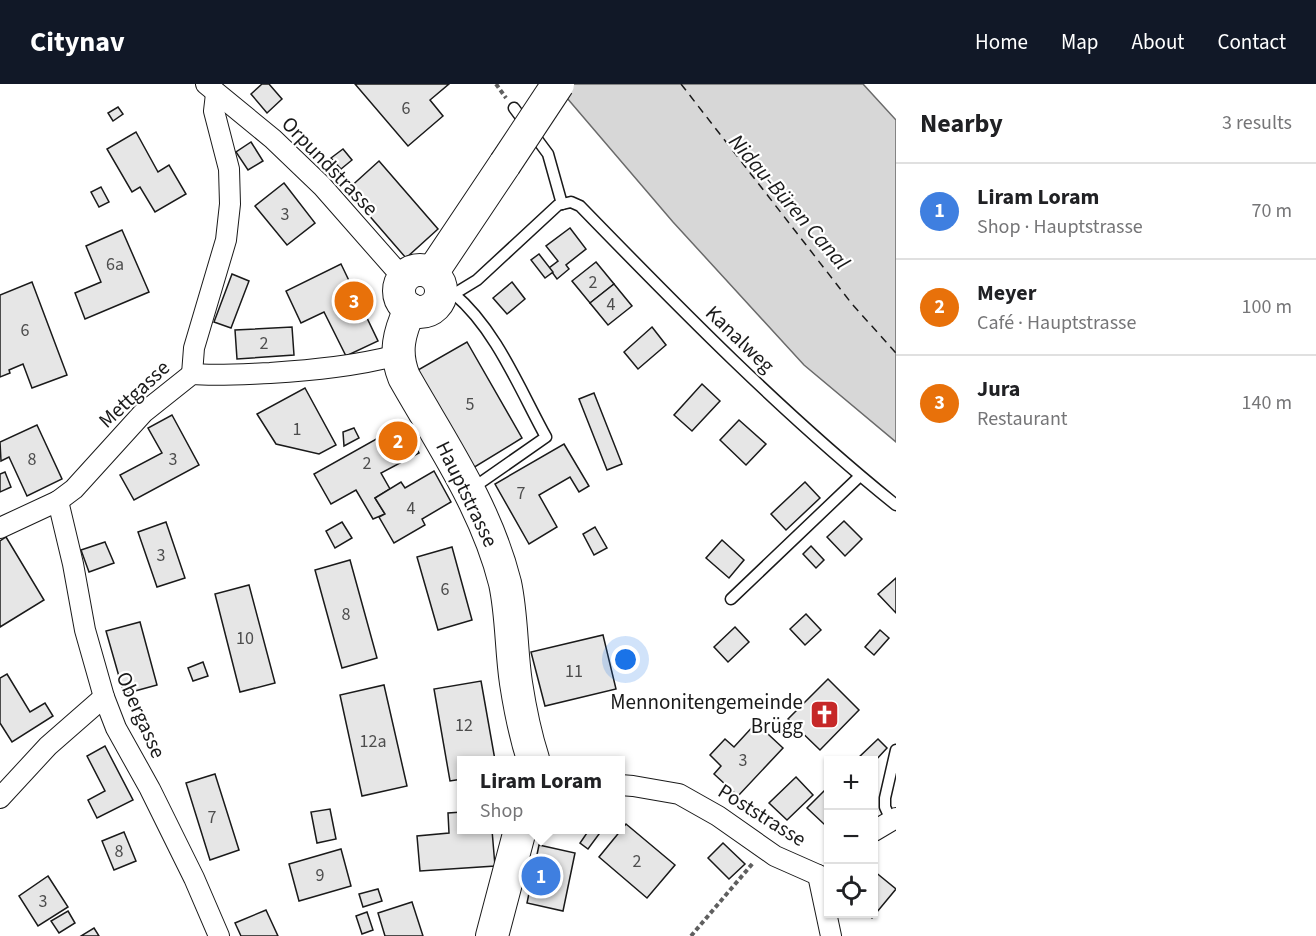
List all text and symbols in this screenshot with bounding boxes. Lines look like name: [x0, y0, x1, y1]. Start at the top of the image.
text: Citynav: [30, 22, 125, 62]
text: Home: [975, 27, 1028, 57]
text: Map: [1061, 27, 1099, 57]
text: About: [1132, 27, 1184, 57]
text: Contact: [1217, 27, 1286, 57]
house number: 6: [402, 96, 411, 121]
text: Nearby: [920, 105, 1003, 142]
street label: Orpundstrasse: [275, 109, 385, 223]
text: 3 results: [1222, 109, 1292, 137]
water label: Nidau-Büren Canal: [721, 127, 858, 277]
text: Liram Loram: [977, 181, 1099, 213]
text: 1: [934, 197, 945, 225]
text: 70 m: [1252, 197, 1292, 225]
house number: 3: [281, 202, 290, 227]
text: Shop · Hauptstrasse: [977, 213, 1143, 241]
house number: 6a: [106, 252, 124, 277]
house number: 2: [589, 270, 598, 295]
text: Meyer: [977, 277, 1036, 309]
pin: 3: [334, 278, 374, 324]
house number: 4: [607, 292, 616, 317]
text: 2: [934, 293, 945, 321]
text: 100 m: [1242, 293, 1292, 321]
street label: Kanalweg: [699, 298, 782, 380]
text: Café · Hauptstrasse: [977, 309, 1136, 337]
house number: 6: [21, 318, 30, 343]
house number: 2: [260, 331, 269, 356]
street label: Mettgasse: [92, 353, 176, 435]
text: Jura: [977, 373, 1020, 405]
text: 3: [934, 389, 945, 417]
text: 140 m: [1242, 389, 1292, 417]
house number: 5: [466, 392, 475, 417]
text: Restaurant: [977, 405, 1068, 433]
house number: 1: [293, 417, 301, 442]
pin: 2: [378, 418, 418, 464]
street label: Hauptstrasse: [428, 436, 506, 552]
house number: 8: [28, 447, 37, 472]
house number: 3: [169, 447, 178, 472]
house number: 2: [363, 451, 372, 476]
house number: 7: [517, 481, 526, 506]
house number: 4: [407, 496, 416, 521]
house number: 3: [157, 543, 166, 568]
house number: 6: [441, 577, 450, 602]
house number: 8: [342, 602, 351, 627]
house number: 10: [236, 626, 254, 651]
your location: [611, 645, 640, 674]
house number: 11: [565, 659, 583, 684]
street label: Obergasse: [109, 667, 173, 763]
place label: Mennonitengemeinde Brügg: [610, 687, 803, 741]
church icon: Mennonitengemeinde Brügg: [808, 698, 840, 730]
house number: 12: [455, 713, 473, 738]
house number: 12a: [360, 729, 386, 754]
house number: 3: [739, 748, 748, 773]
popup: [457, 756, 625, 834]
map controls: [824, 756, 878, 918]
button: +: [824, 756, 878, 810]
text: Liram Loram: [480, 765, 602, 797]
street label: Poststrasse: [712, 776, 812, 854]
text: Shop: [480, 797, 523, 825]
house number: 7: [208, 805, 217, 830]
button: −: [824, 810, 878, 864]
house number: 8: [115, 839, 124, 864]
house number: 2: [633, 849, 642, 874]
pin: 1: [522, 854, 560, 898]
house number: 9: [316, 863, 325, 888]
button: locate: [824, 864, 878, 918]
house number: 3: [39, 889, 48, 914]

